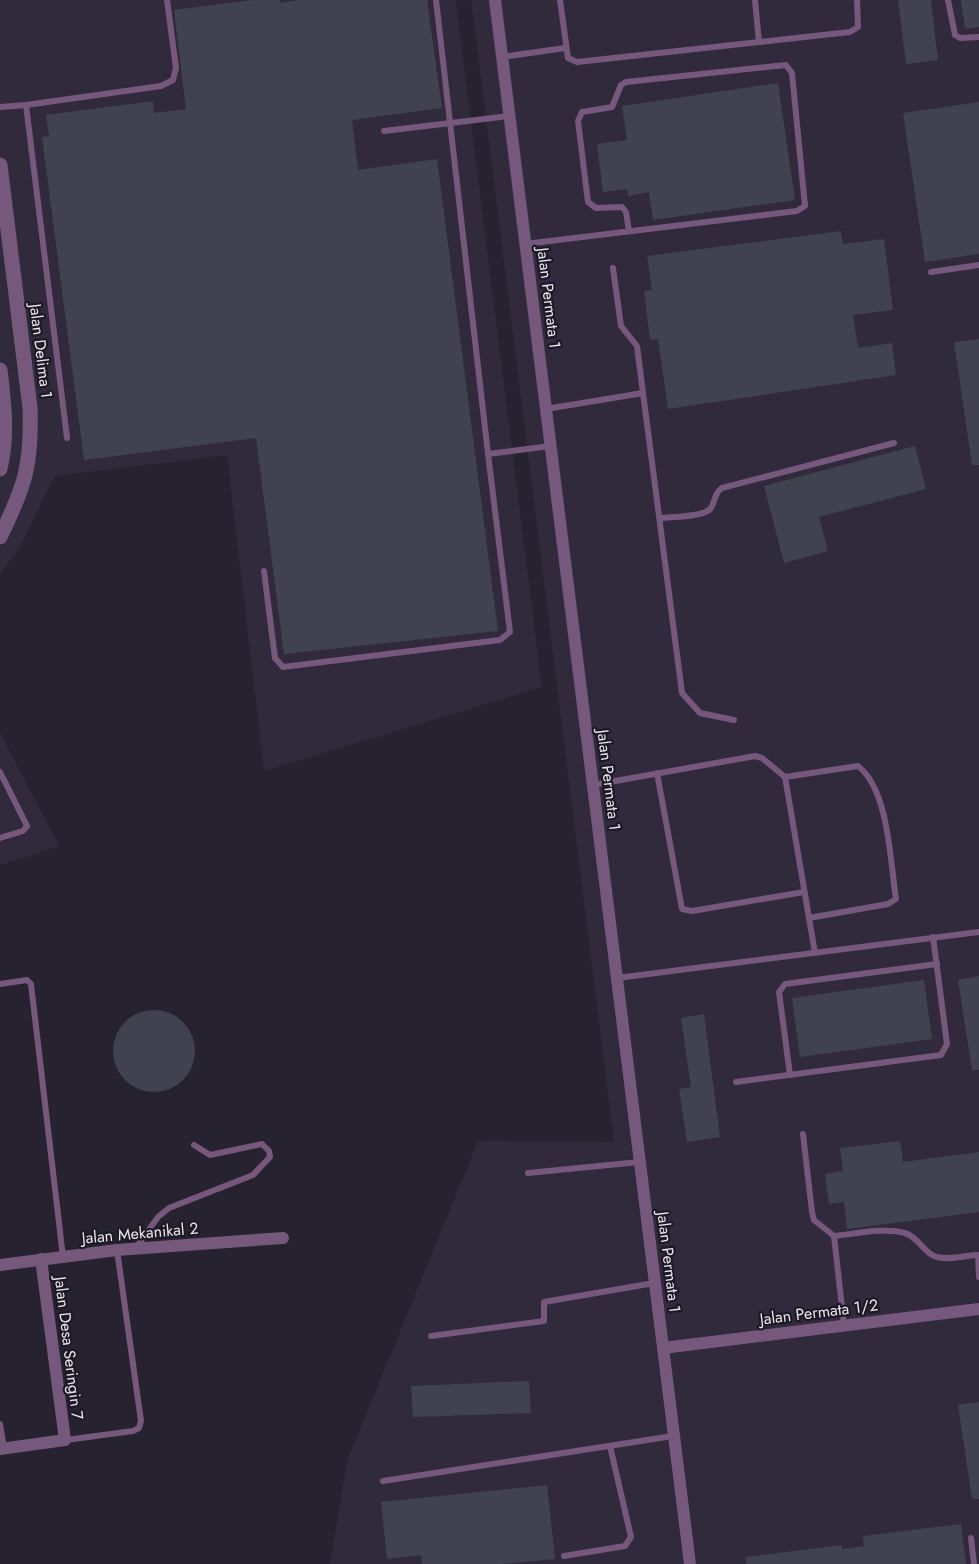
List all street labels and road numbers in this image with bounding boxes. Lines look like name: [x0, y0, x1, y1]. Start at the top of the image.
street label: Jalan Permata 1: [531, 244, 567, 350]
street label: Jalan Delima 1: [24, 300, 58, 400]
street label: Jalan Permata 1: [591, 726, 627, 832]
street label: Jalan Permata 1: [651, 1208, 687, 1314]
street label: Jalan Mekanikal 2: [79, 1216, 199, 1250]
street label: Jalan Desa Seringin 7: [49, 1273, 89, 1422]
street label: Jalan Permata 1/2: [756, 1293, 880, 1331]

